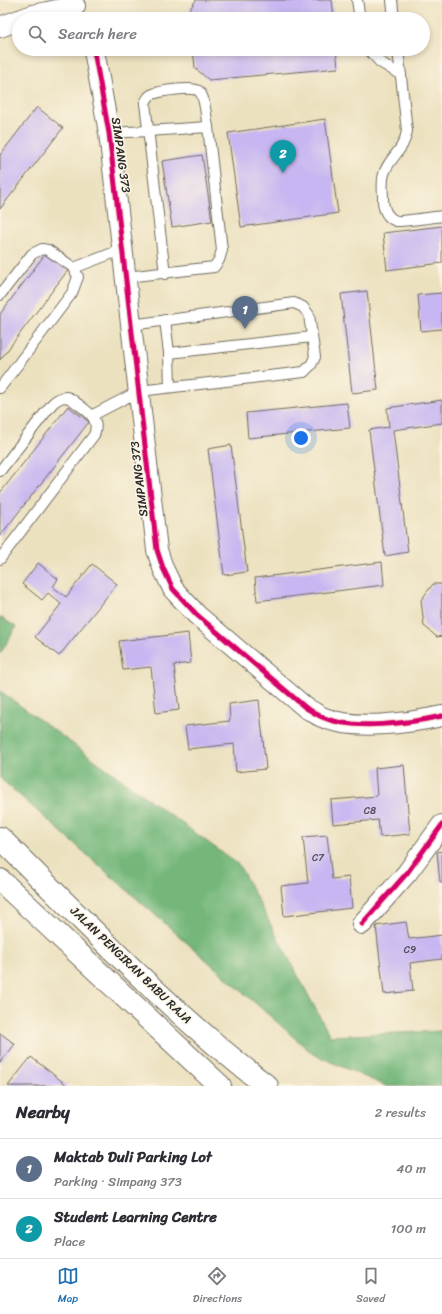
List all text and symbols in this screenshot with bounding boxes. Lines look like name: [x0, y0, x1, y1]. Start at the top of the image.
search box: [12, 12, 430, 56]
text: Search here: [58, 21, 137, 47]
icon: search: [26, 23, 48, 45]
street label: SIMPANG 373: [105, 116, 137, 195]
pin: 2: [270, 140, 296, 173]
pin: 1: [232, 296, 258, 329]
your location: [291, 428, 311, 448]
street label: SIMPANG 373: [123, 439, 155, 518]
house number: C8: [364, 802, 376, 820]
house number: C7: [312, 849, 325, 867]
street label: JALAN PENGIRAN BABU RAJA: [64, 900, 197, 1029]
house number: C9: [404, 941, 416, 959]
text: Nearby: [16, 1097, 70, 1127]
text: 2 results: [375, 1101, 426, 1124]
text: Maktab Duli Parking Lot: [54, 1144, 212, 1170]
text: 1: [26, 1157, 32, 1180]
text: 40 m: [396, 1157, 426, 1180]
text: Parking · Simpang 373: [54, 1170, 182, 1193]
text: Student Learning Centre: [54, 1204, 217, 1230]
text: 2: [25, 1217, 33, 1240]
text: 100 m: [391, 1217, 426, 1240]
text: Place: [54, 1230, 85, 1253]
tab: Map: [57, 1265, 79, 1308]
tab: Directions: [193, 1265, 242, 1308]
tab: Saved: [356, 1265, 385, 1308]

